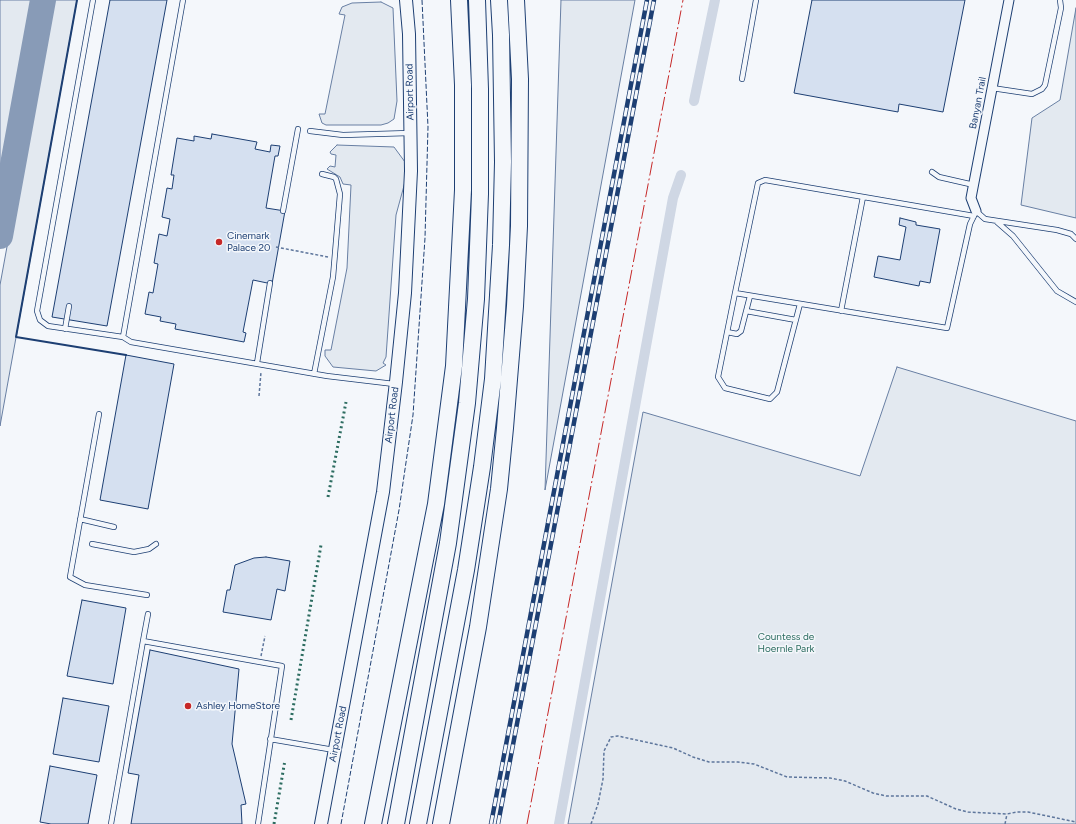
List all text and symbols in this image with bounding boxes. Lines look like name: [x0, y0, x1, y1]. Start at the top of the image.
street label: Airport Road: [404, 63, 416, 121]
street label: Banyan Trail: [967, 76, 989, 130]
place label: Cinemark Palace 20: [227, 230, 270, 254]
marker: Cinemark Palace 20: [214, 237, 224, 247]
street label: Airport Road: [383, 386, 401, 444]
park label: Countess de Hoernle Park: [758, 631, 814, 654]
place label: Ashley HomeStore: [196, 700, 280, 712]
marker: Ashley HomeStore: [183, 701, 193, 711]
street label: Airport Road: [327, 705, 349, 763]

